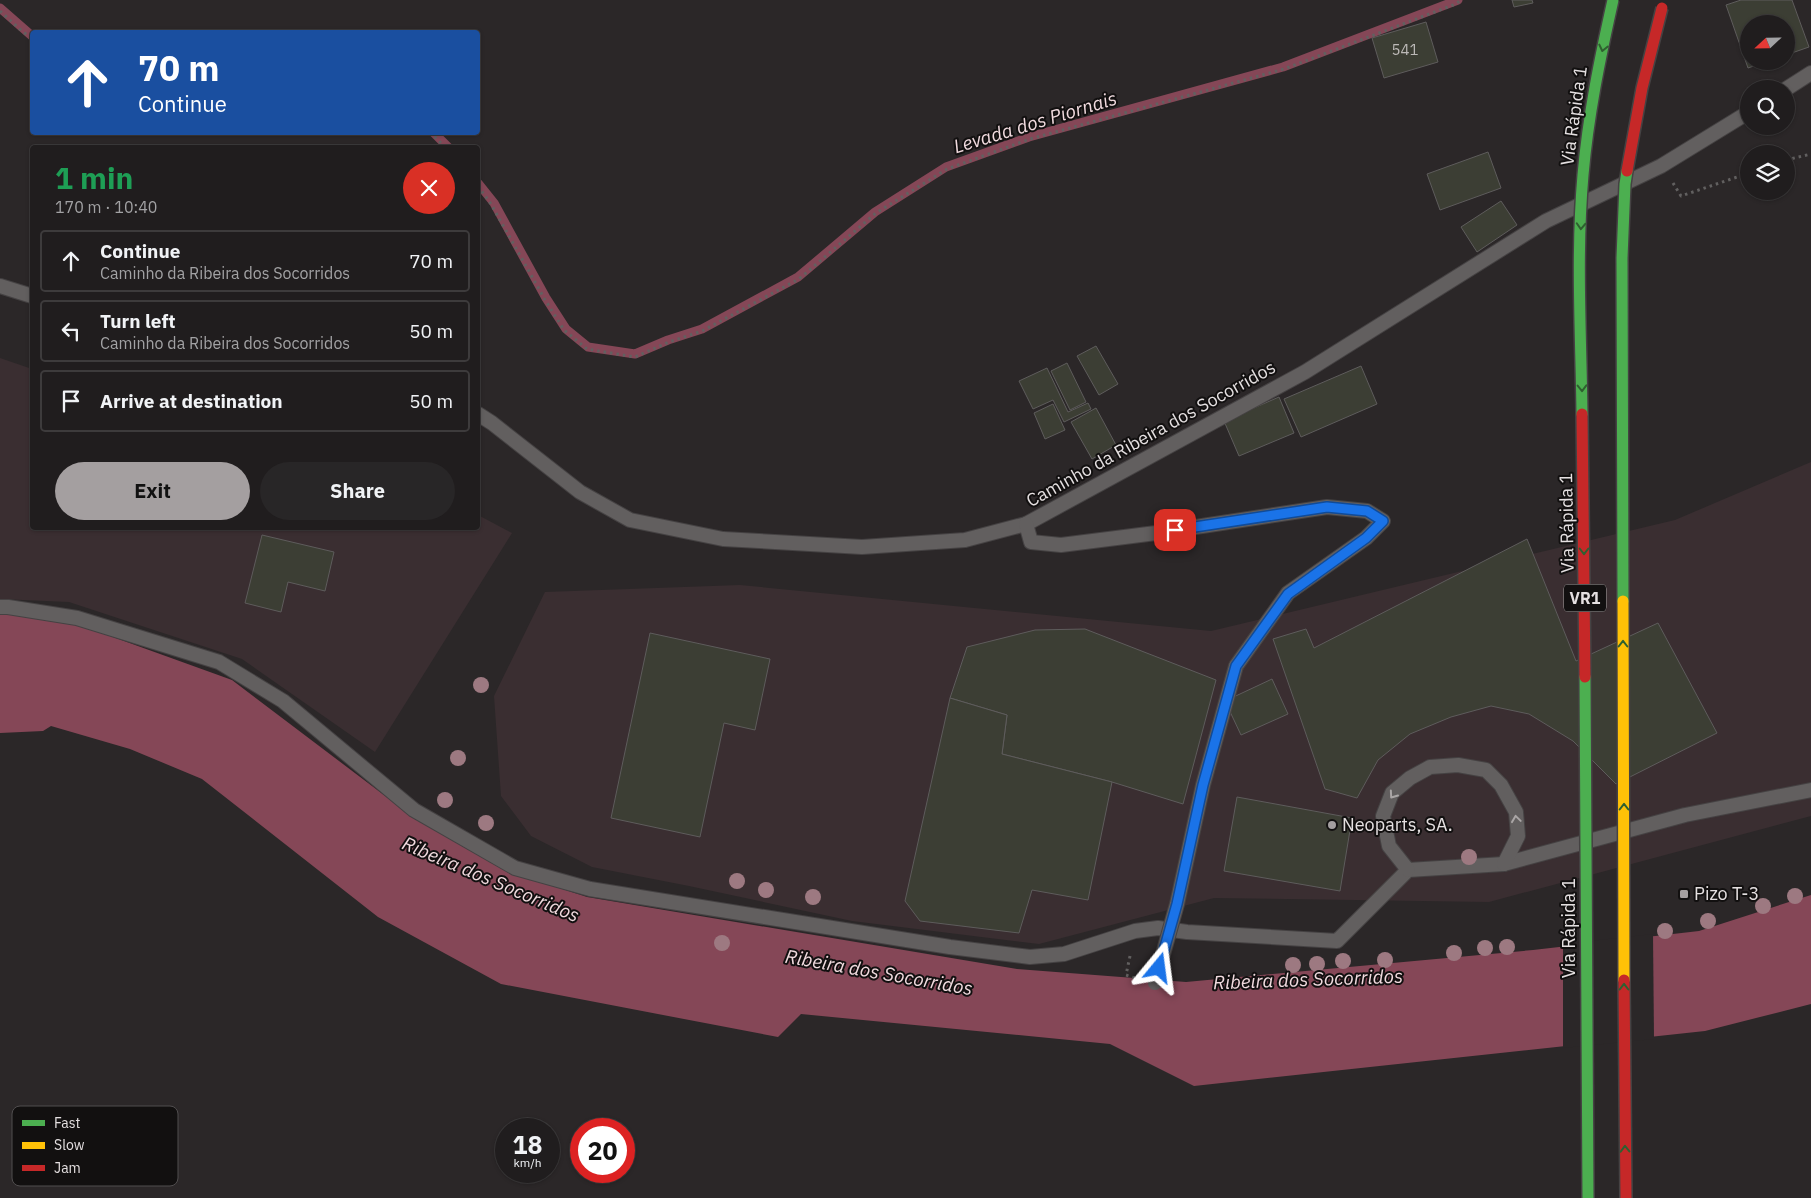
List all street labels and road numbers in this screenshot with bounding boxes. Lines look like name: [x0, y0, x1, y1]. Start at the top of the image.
street label: Via Rápida 1: [1555, 65, 1592, 167]
street label: Caminho da Ribeira dos Socorridos: [1022, 355, 1279, 512]
street label: Via Rápida 1: [1554, 473, 1579, 573]
road number: VR1: [1564, 584, 1606, 612]
street label: Via Rápida 1: [1557, 878, 1580, 978]

